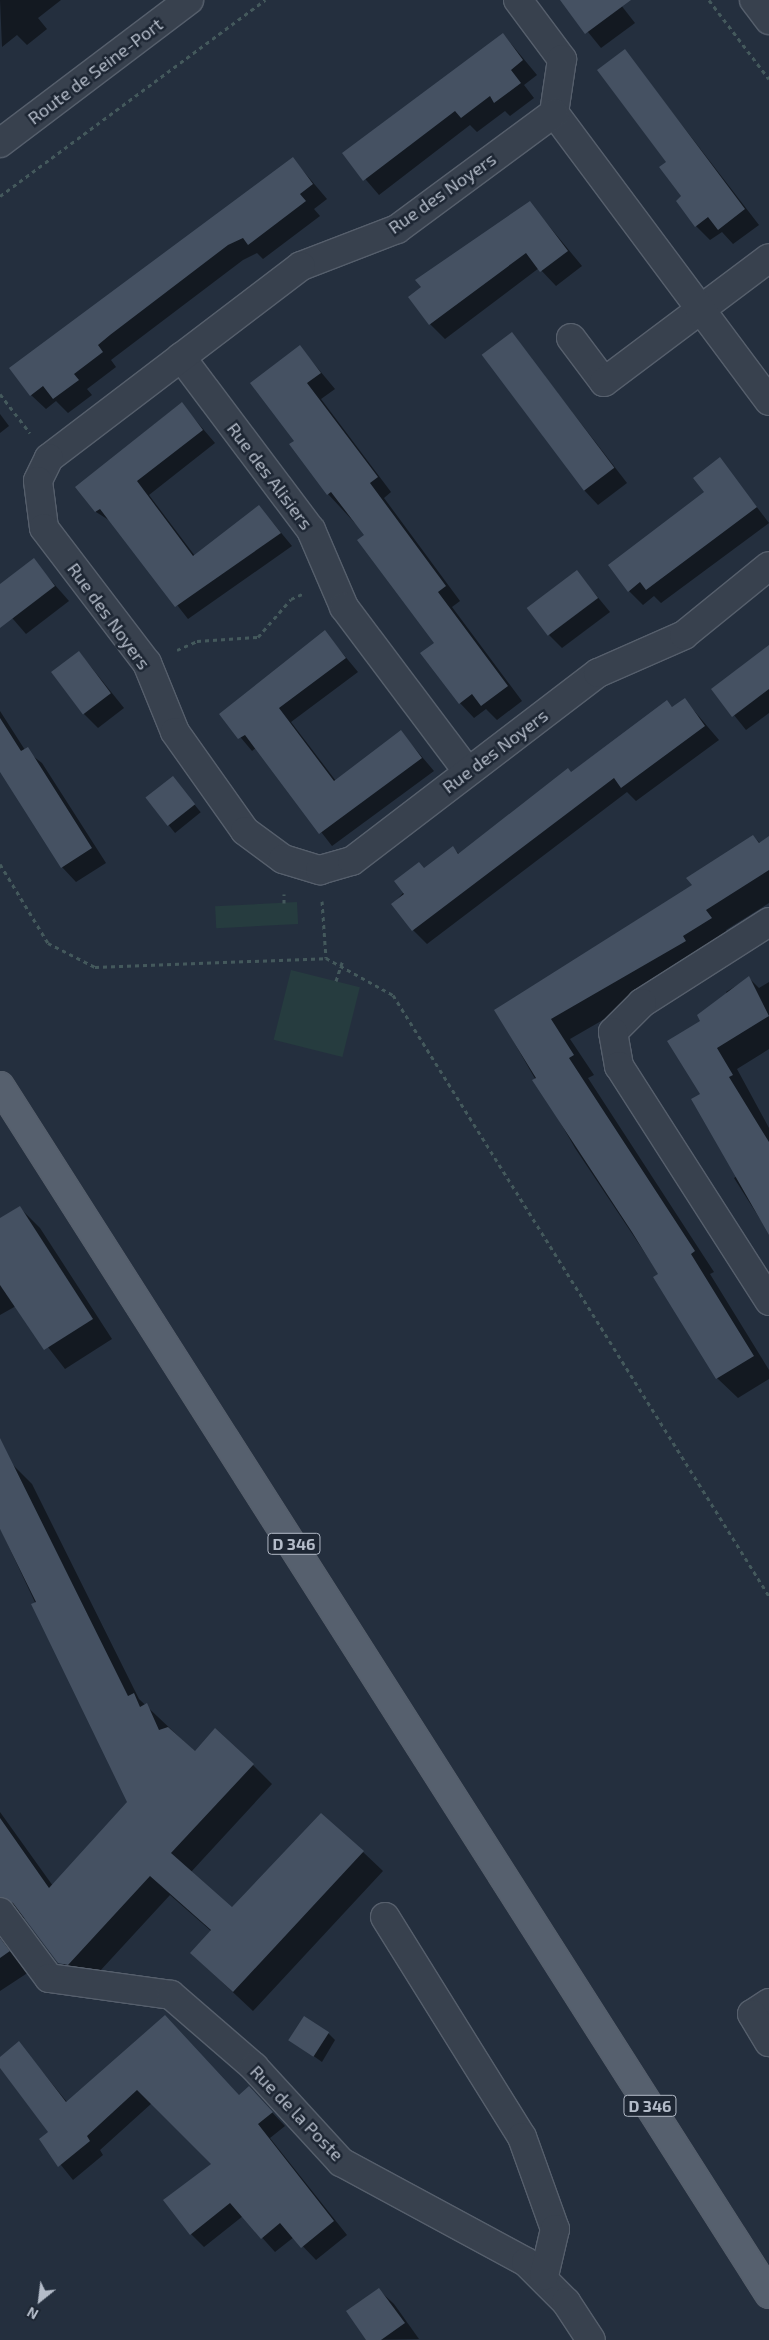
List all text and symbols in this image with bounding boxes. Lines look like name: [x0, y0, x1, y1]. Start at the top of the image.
street label: Route de Seine-Port: [23, 13, 167, 129]
street label: Rue des Noyers: [384, 148, 500, 238]
street label: Rue des Alisiers: [223, 418, 317, 534]
street label: Rue des Noyers: [63, 559, 155, 673]
street label: Rue des Noyers: [438, 704, 552, 798]
road number: D 346: [266, 1530, 322, 1558]
street label: Rue de la Poste: [246, 2061, 348, 2165]
road number: D 346: [622, 2092, 678, 2120]
north arrow: [15, 2275, 65, 2325]
text: N: [24, 2304, 41, 2323]

